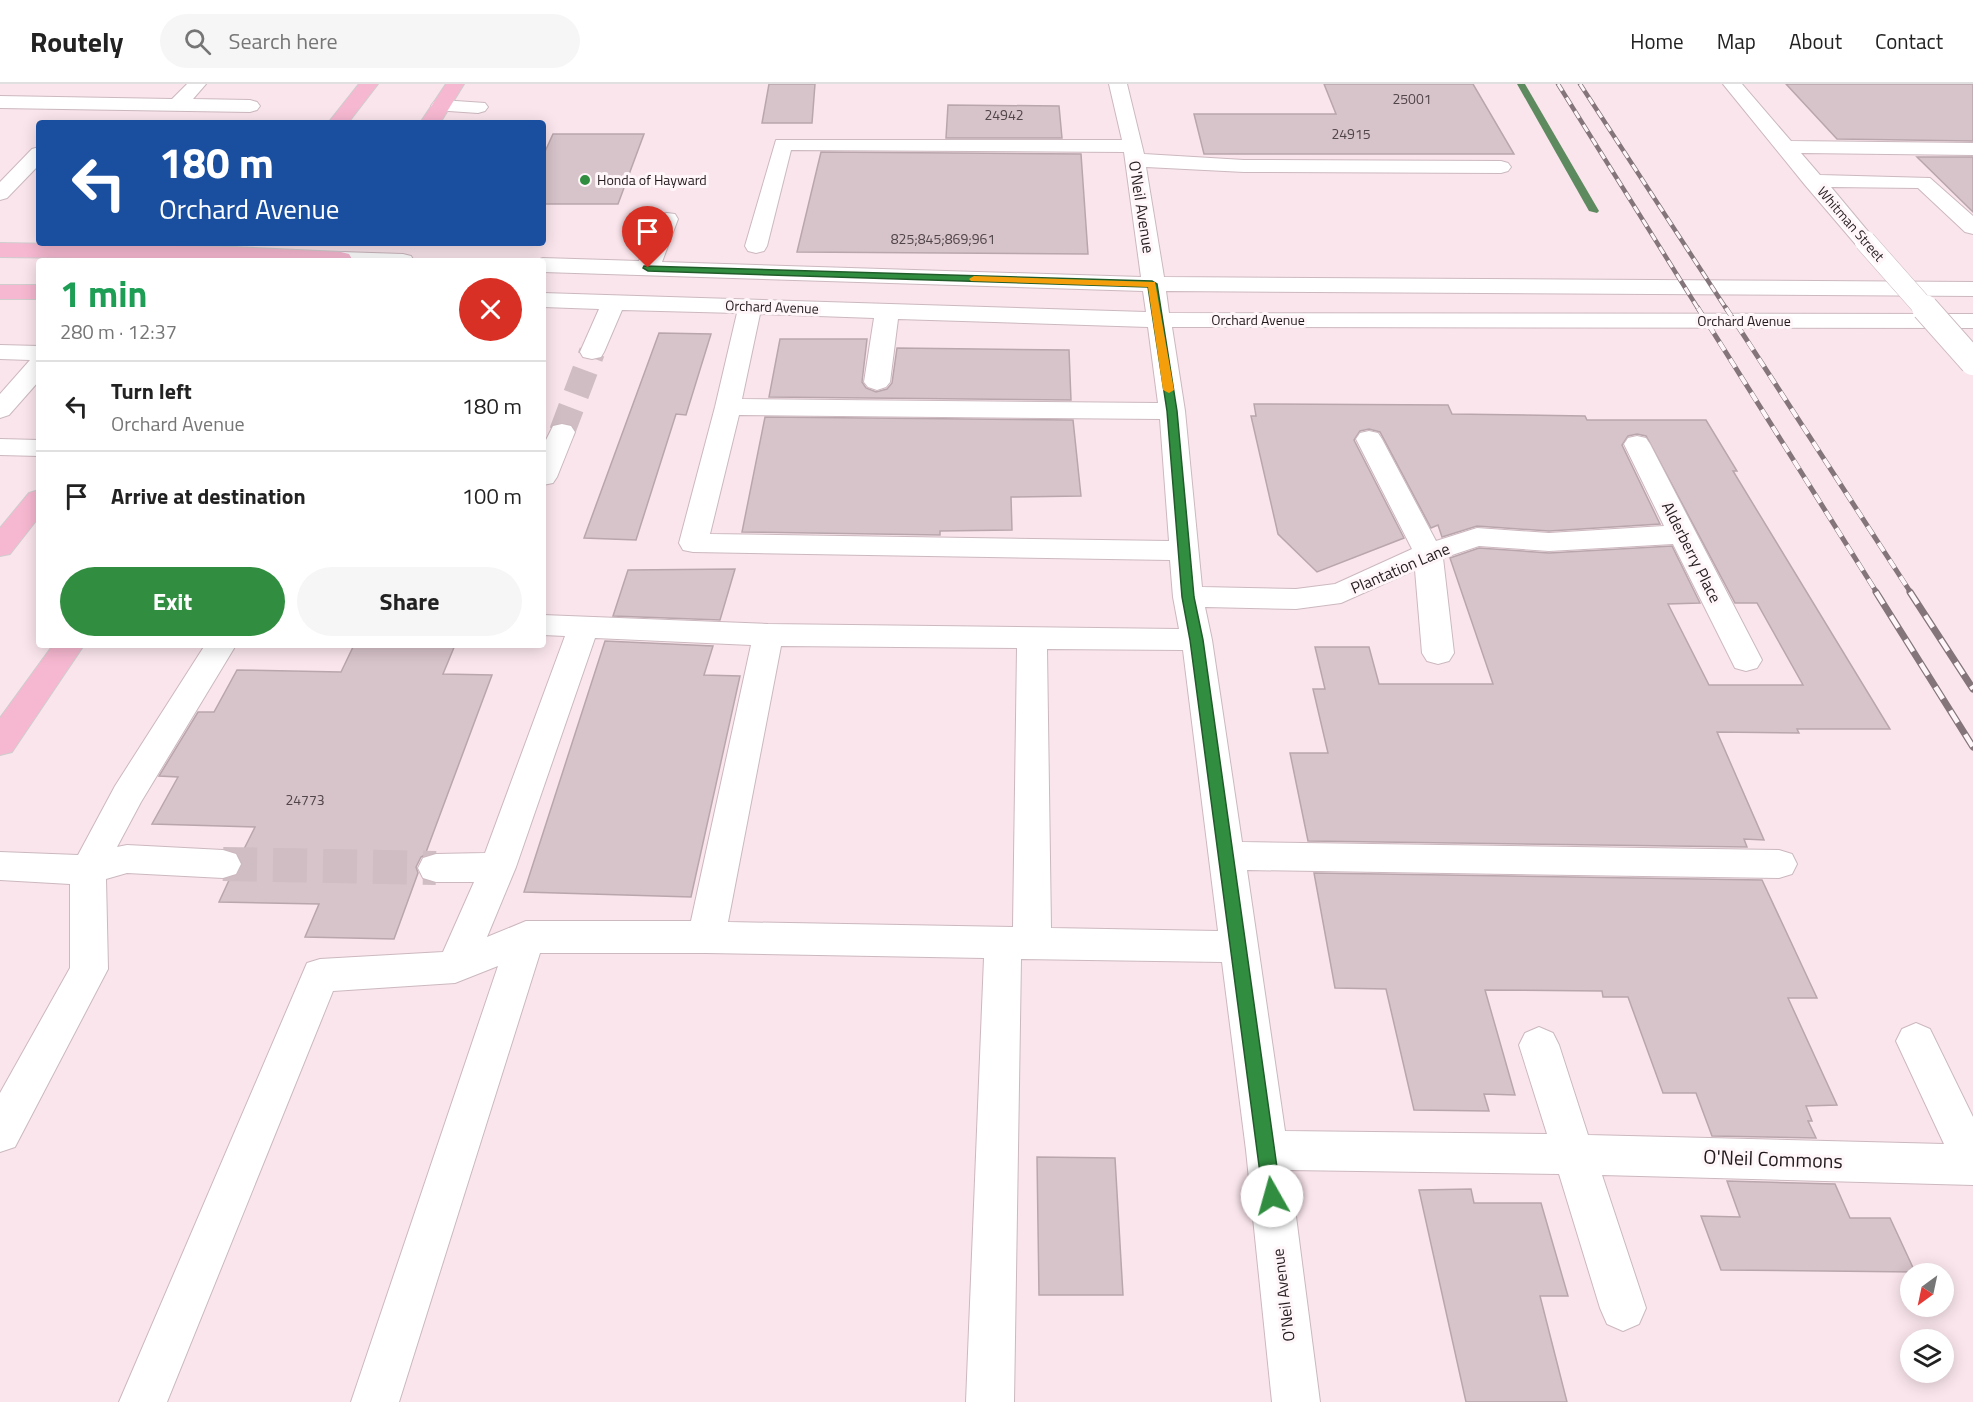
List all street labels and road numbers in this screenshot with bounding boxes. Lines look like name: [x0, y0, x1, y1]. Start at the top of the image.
street label: O'Neil Avenue: [1123, 159, 1161, 255]
street label: Whitman Street: [1813, 182, 1890, 266]
street label: Orchard Avenue: [725, 294, 819, 319]
street label: Orchard Avenue: [1211, 309, 1305, 330]
street label: Orchard Avenue: [1697, 310, 1791, 331]
street label: Alderberry Place: [1656, 497, 1728, 607]
street label: Plantation Lane: [1347, 536, 1453, 600]
street label: O'Neil Commons: [1703, 1141, 1843, 1176]
street label: O'Neil Avenue: [1265, 1247, 1301, 1343]

